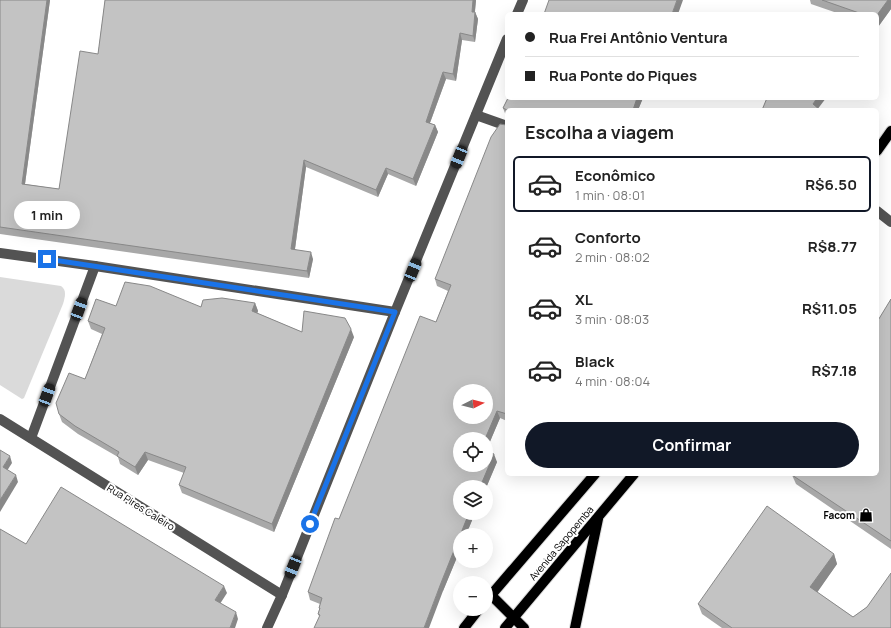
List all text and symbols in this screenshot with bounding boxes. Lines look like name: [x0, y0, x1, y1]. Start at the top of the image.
text: Rua Frei Antônio Ventura: [549, 27, 728, 48]
text: Rua Ponte do Piques: [549, 65, 697, 86]
text: Escolha a viagem: [525, 120, 674, 144]
car: [449, 144, 469, 170]
text: Econômico: [575, 165, 655, 186]
icon: car: [527, 166, 563, 202]
text: R$6.50: [805, 174, 857, 195]
text: 1 min · 08:01: [575, 186, 645, 204]
callout: 1 min: [14, 201, 80, 229]
text: 1 min: [31, 206, 63, 224]
text: Conforto: [575, 227, 641, 248]
icon: car: [527, 228, 563, 264]
text: R$8.77: [808, 236, 857, 257]
text: 2 min · 08:02: [575, 248, 650, 266]
route end: [38, 250, 56, 268]
car: [403, 257, 423, 283]
text: XL: [575, 289, 593, 310]
icon: car: [527, 290, 563, 326]
car: [69, 296, 89, 322]
text: R$11.05: [802, 298, 857, 319]
text: 3 min · 08:03: [575, 310, 649, 328]
text: Black: [575, 351, 614, 372]
icon: car: [527, 352, 563, 388]
text: R$7.18: [811, 360, 857, 381]
text: 4 min · 08:04: [575, 372, 650, 390]
car: [37, 382, 57, 408]
north arrow: [453, 384, 493, 424]
map controls: [453, 384, 493, 616]
button: Confirmar: [525, 422, 859, 468]
button: locate: [453, 432, 493, 472]
button: layers: [453, 480, 493, 520]
street label: Rua Pires Caleiro: [104, 481, 178, 533]
street label: Avenida Sapopemba: [526, 503, 596, 583]
shop icon: Facom: [858, 507, 874, 523]
place label: Facom: [823, 508, 855, 522]
route start: [301, 515, 319, 533]
button: +: [453, 528, 493, 568]
car: [283, 554, 303, 580]
button: −: [453, 576, 493, 616]

